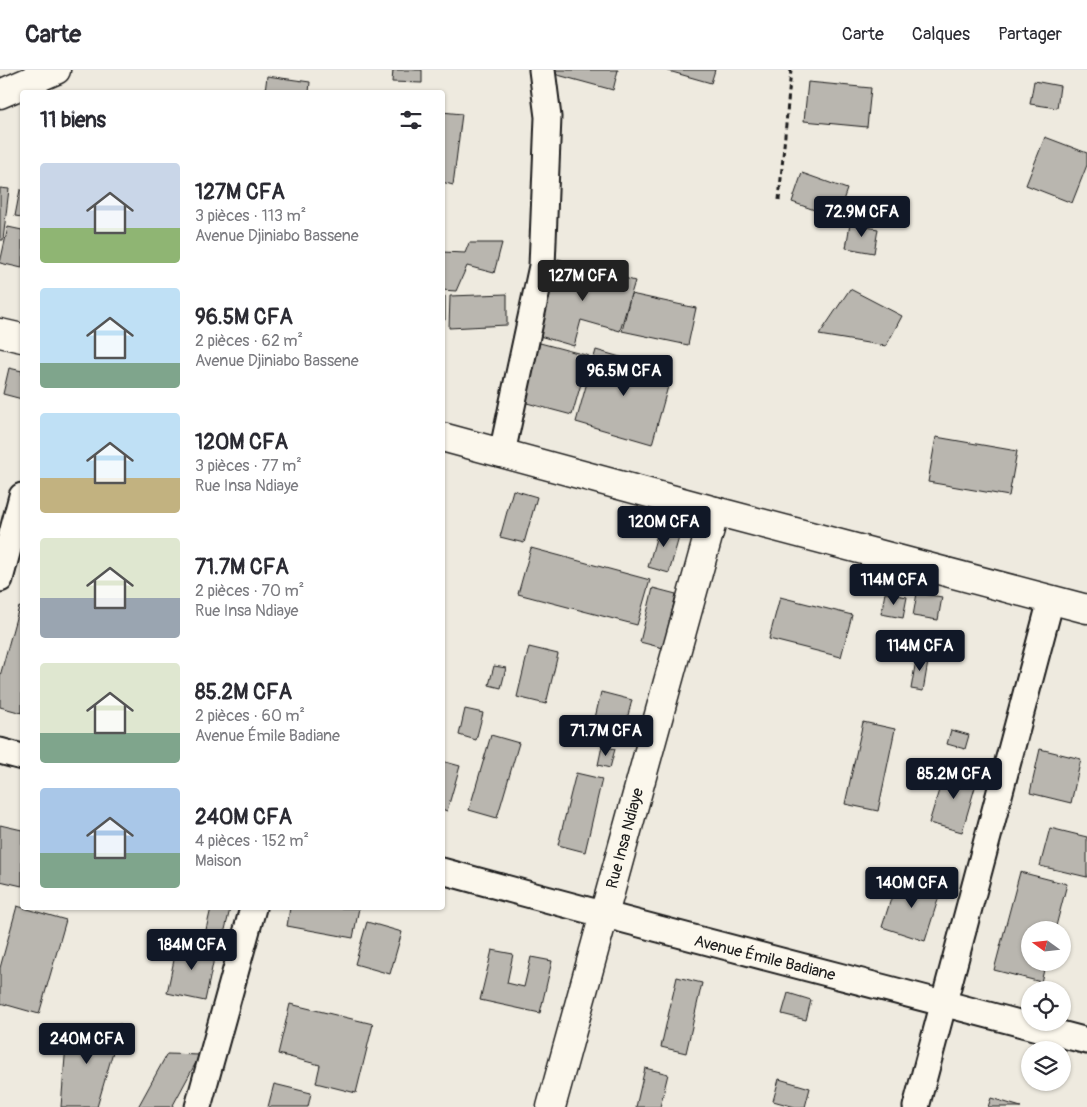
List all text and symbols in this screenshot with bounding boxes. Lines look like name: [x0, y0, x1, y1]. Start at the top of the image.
text: Carte: [25, 20, 81, 49]
text: Carte: [842, 23, 884, 46]
text: Calques: [912, 23, 970, 46]
text: Partager: [998, 23, 1062, 46]
icon: filters: [397, 106, 425, 134]
text: 11 biens: [40, 107, 106, 134]
text: 127M CFA: [195, 179, 285, 206]
icon: home: [80, 183, 140, 243]
pin: 72.9M CFA: [805, 196, 919, 238]
text: 72.9M CFA: [825, 202, 899, 222]
text: 3 pièces · 113 m²: [195, 206, 306, 226]
text: Avenue Djiniabo Bassene: [195, 226, 359, 246]
pin: 127M CFA: [531, 260, 635, 302]
text: 127M CFA: [549, 266, 617, 286]
text: 96.5M CFA: [195, 304, 293, 331]
icon: home: [80, 308, 140, 368]
text: 2 pièces · 62 m²: [195, 331, 303, 351]
text: Avenue Djiniabo Bassene: [195, 351, 359, 371]
pin: 96.5M CFA: [567, 354, 681, 397]
text: 96.5M CFA: [587, 361, 661, 381]
text: 120M CFA: [195, 429, 288, 456]
icon: home: [80, 433, 140, 493]
text: 3 pièces · 77 m²: [195, 456, 302, 476]
text: Rue Insa Ndiaye: [195, 476, 299, 496]
pin: 120M CFA: [612, 506, 716, 548]
text: 120M CFA: [628, 512, 700, 532]
text: 71.7M CFA: [195, 554, 289, 581]
icon: home: [80, 558, 140, 618]
pin: 114M CFA: [842, 564, 946, 606]
text: 114M CFA: [861, 570, 927, 590]
text: 2 pièces · 70 m²: [195, 581, 304, 601]
text: Rue Insa Ndiaye: [195, 601, 299, 621]
pin: 114M CFA: [868, 630, 972, 672]
text: 114M CFA: [887, 636, 953, 656]
text: 85.2M CFA: [195, 679, 292, 706]
icon: home: [80, 683, 140, 743]
text: 2 pièces · 60 m²: [195, 706, 305, 726]
pin: 71.7M CFA: [549, 714, 663, 757]
text: 71.7M CFA: [570, 721, 642, 741]
text: Avenue Émile Badiane: [195, 726, 340, 746]
pin: 85.2M CFA: [897, 758, 1011, 800]
text: 85.2M CFA: [917, 764, 991, 784]
street label: Rue Insa Ndiaye: [602, 786, 648, 891]
text: 240M CFA: [195, 804, 292, 831]
icon: home: [80, 808, 140, 868]
text: 4 pièces · 152 m²: [195, 831, 309, 851]
text: Maison: [195, 851, 241, 871]
pin: 140M CFA: [860, 866, 964, 909]
text: 140M CFA: [876, 873, 948, 893]
north arrow: [1021, 921, 1071, 971]
map controls: [1021, 921, 1071, 1091]
pin: 184M CFA: [140, 928, 244, 971]
street label: Avenue Émile Badiane: [692, 931, 838, 985]
text: 184M CFA: [158, 935, 226, 955]
button: locate: [1021, 981, 1071, 1031]
pin: 240M CFA: [35, 1022, 139, 1065]
text: 240M CFA: [50, 1029, 124, 1049]
button: layers: [1021, 1041, 1071, 1091]

